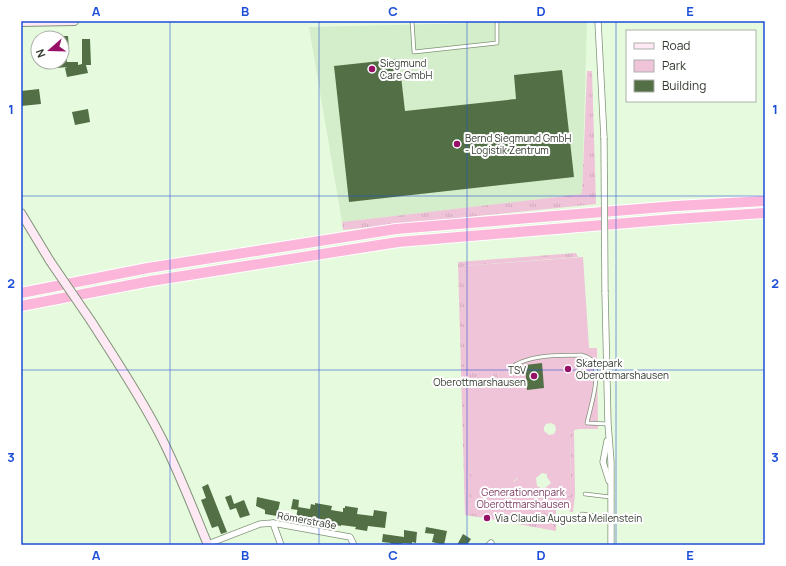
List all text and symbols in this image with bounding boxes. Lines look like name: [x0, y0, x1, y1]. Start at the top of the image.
text: A: [92, 2, 101, 20]
text: B: [241, 2, 249, 20]
text: C: [388, 2, 398, 20]
text: D: [536, 2, 546, 20]
text: E: [686, 2, 694, 20]
north arrow: [30, 30, 70, 70]
legend: [626, 30, 756, 102]
text: Road: [662, 37, 690, 54]
text: N: [32, 47, 49, 60]
place label: Siegmund Care GmbH: [380, 56, 433, 82]
text: Park: [662, 57, 687, 74]
marker: Siegmund Care GmbH: [367, 64, 377, 74]
text: Building: [662, 77, 706, 94]
text: 1: [8, 100, 14, 118]
text: 1: [772, 100, 778, 118]
place label: Bernd Siegmund GmbH - Logistik Zentrum: [465, 131, 571, 157]
marker: Bernd Siegmund GmbH - Logistik Zentrum: [452, 139, 462, 149]
text: 2: [7, 274, 15, 292]
text: 2: [771, 274, 779, 292]
place label: Skatepark Oberottmarshausen: [576, 356, 669, 382]
place label: TSV Oberottmarshausen: [433, 363, 526, 389]
marker: Skatepark Oberottmarshausen: [563, 364, 573, 374]
marker: TSV Oberottmarshausen: [529, 371, 539, 381]
text: 3: [7, 448, 15, 466]
text: 3: [771, 448, 779, 466]
park label: Generationenpark Oberottmarshausen: [477, 485, 569, 511]
street label: Römerstraße: [276, 508, 338, 532]
place label: Via Claudia Augusta Meilenstein: [495, 511, 642, 525]
marker: Via Claudia Augusta Meilenstein: [482, 513, 492, 523]
text: A: [92, 546, 101, 564]
text: B: [241, 546, 249, 564]
text: C: [388, 546, 398, 564]
text: D: [536, 546, 546, 564]
text: E: [686, 546, 694, 564]

